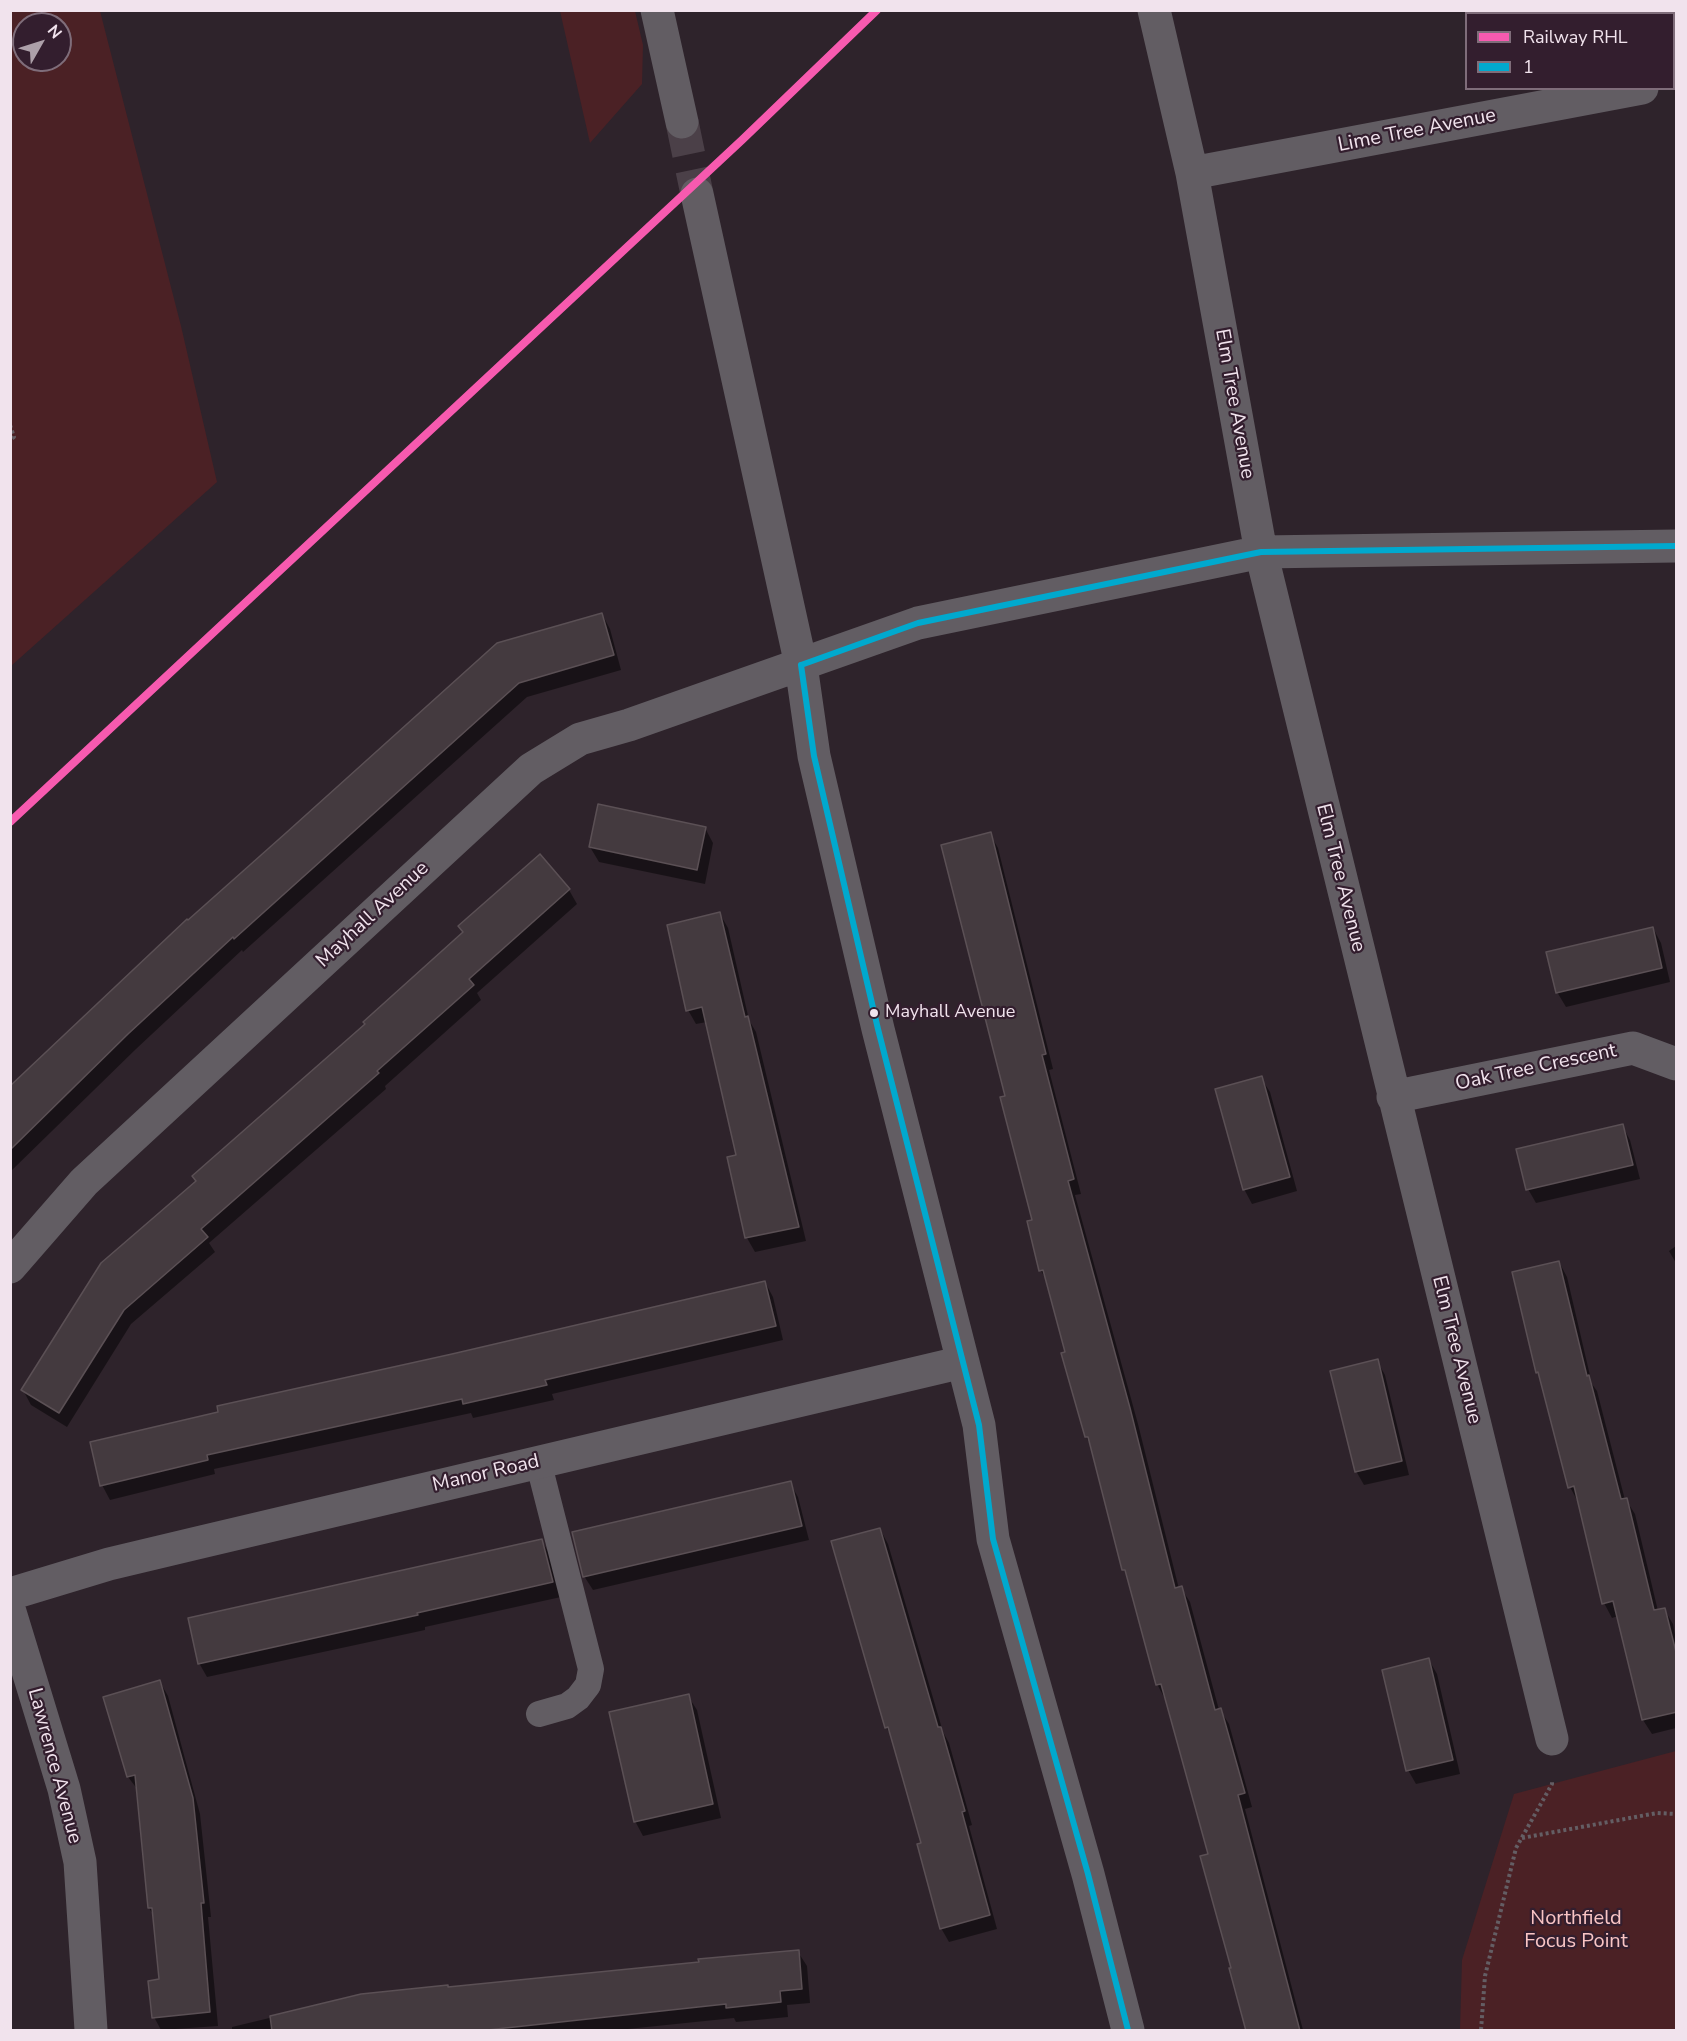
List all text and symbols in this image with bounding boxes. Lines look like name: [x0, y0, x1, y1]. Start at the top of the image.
north arrow: [12, 12, 72, 72]
legend: [1465, 12, 1675, 90]
text: N: [42, 20, 67, 44]
text: Railway RHL: [1523, 25, 1628, 49]
text: 1: [1523, 55, 1534, 79]
street label: Lime Tree Avenue: [1336, 104, 1498, 158]
street label: Elm Tree Avenue: [1209, 327, 1259, 481]
street label: Elm Tree Avenue: [1310, 801, 1370, 955]
street label: Mayhall Avenue: [312, 857, 434, 973]
place label: Mayhall Avenue: [885, 1002, 1015, 1024]
marker: Mayhall Avenue: [868, 1007, 880, 1019]
street label: Oak Tree Crescent: [1453, 1039, 1619, 1097]
street label: Elm Tree Avenue: [1426, 1273, 1486, 1427]
street label: Manor Road: [430, 1450, 542, 1498]
street label: Lawrence Avenue: [22, 1686, 86, 1846]
park label: Northfield Focus Point: [1524, 1907, 1628, 1954]

